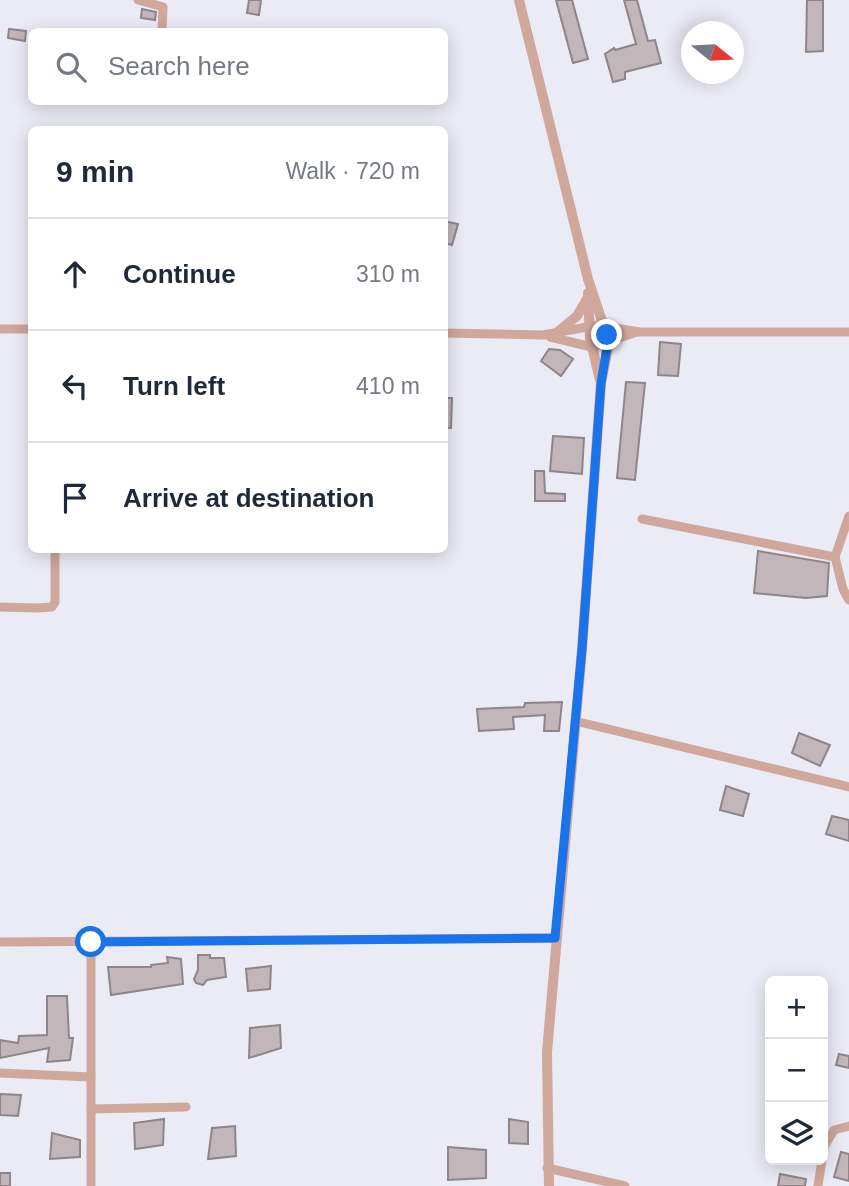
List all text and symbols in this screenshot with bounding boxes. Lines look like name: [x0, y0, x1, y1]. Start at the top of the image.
north arrow: [681, 21, 744, 84]
search box: [28, 28, 448, 105]
icon: search: [52, 48, 90, 86]
text: Search here: [108, 51, 250, 81]
text: 9 min: [56, 155, 134, 188]
text: Walk · 720 m: [285, 158, 420, 184]
icon: ahead: [56, 255, 94, 293]
text: Continue: [123, 259, 236, 289]
text: 310 m: [356, 261, 420, 287]
route end: [591, 319, 622, 350]
icon: left: [56, 367, 94, 405]
text: Turn left: [123, 371, 225, 401]
text: 410 m: [356, 373, 420, 399]
icon: arrive: [56, 479, 94, 517]
text: Arrive at destination: [123, 483, 374, 513]
route start: [75, 926, 106, 957]
map controls: [765, 976, 828, 1165]
button: +: [765, 976, 828, 1039]
button: −: [765, 1039, 828, 1102]
button: layers: [765, 1102, 828, 1165]

